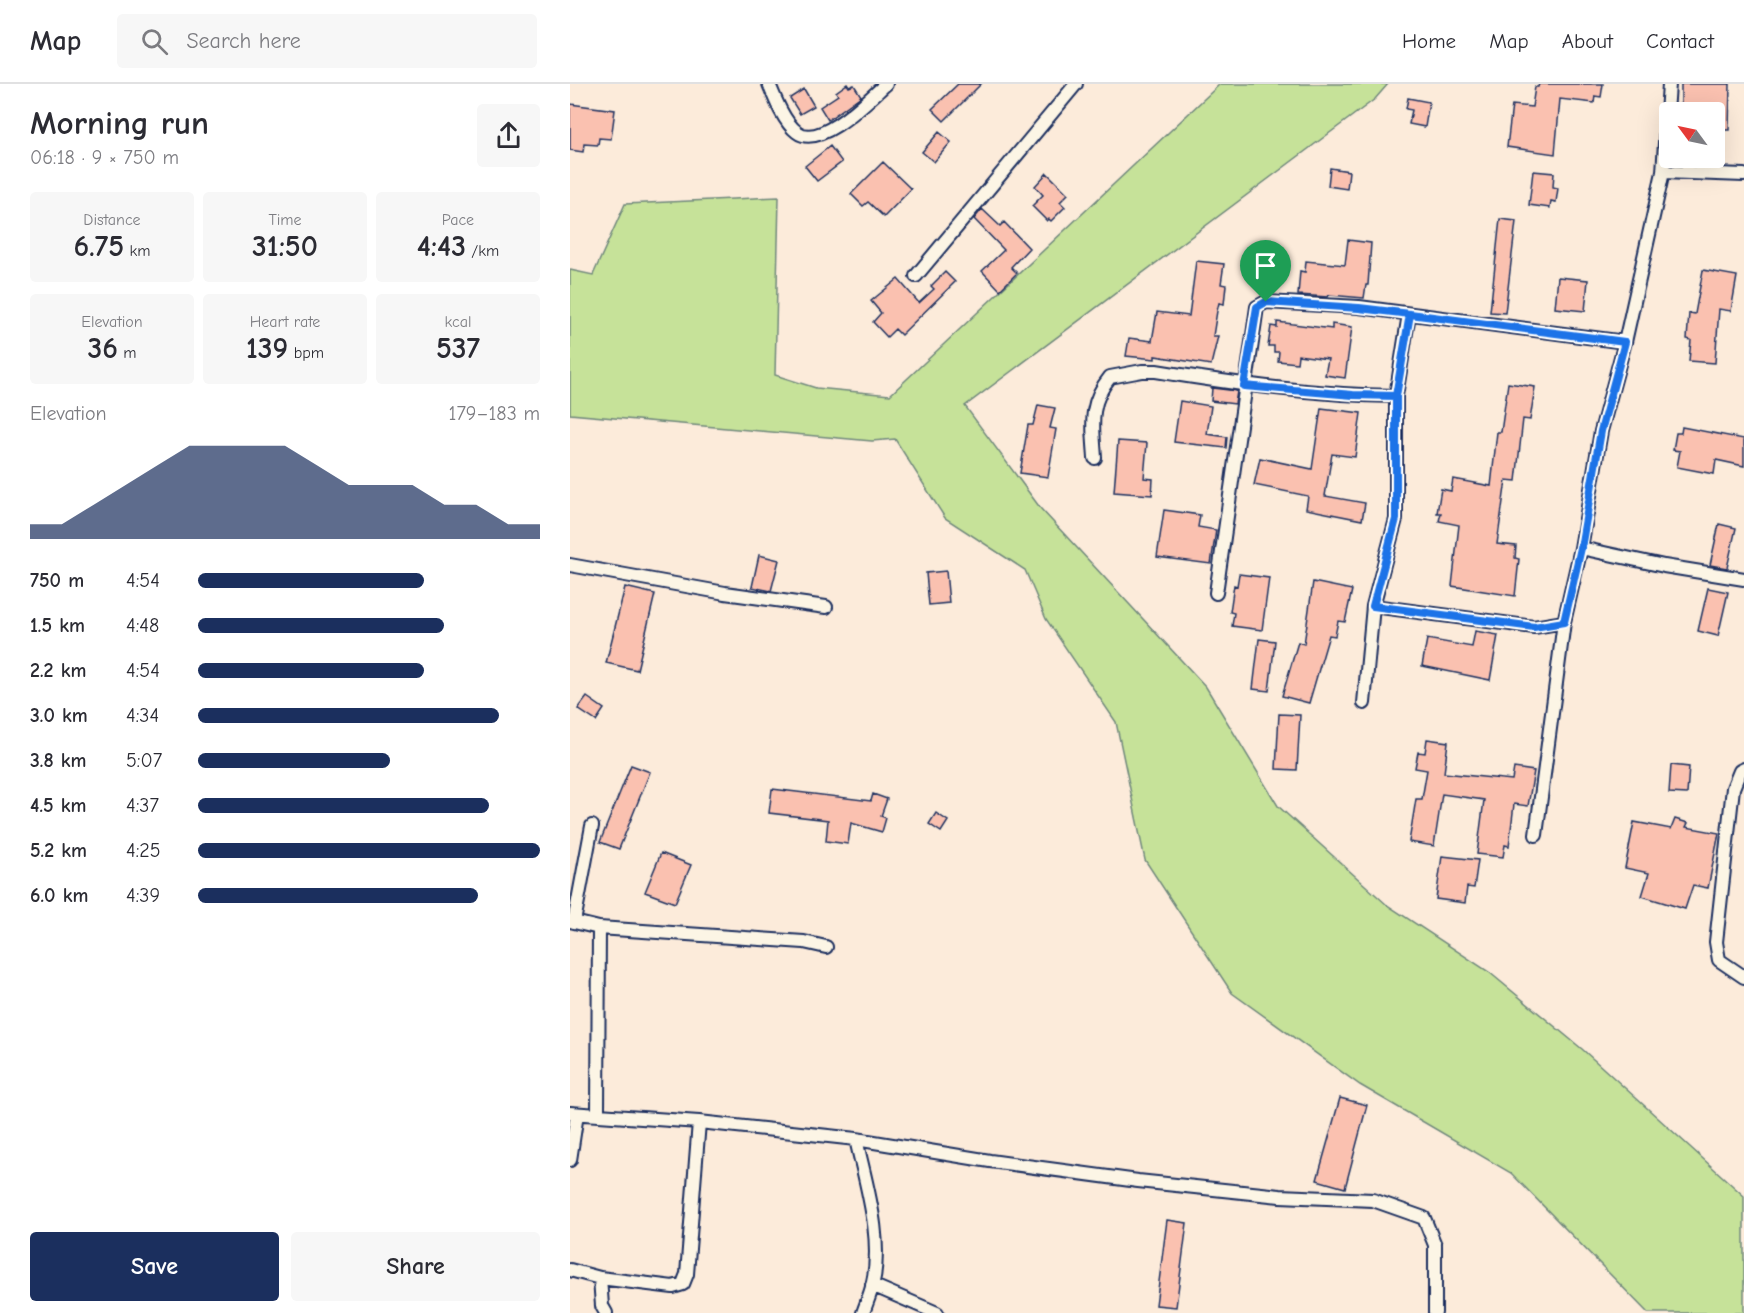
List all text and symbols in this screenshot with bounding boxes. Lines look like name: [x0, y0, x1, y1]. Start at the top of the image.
search box: [117, 14, 537, 68]
text: Map: [30, 25, 81, 57]
icon: search: [138, 25, 171, 58]
text: Search here: [186, 28, 301, 54]
text: Home: [1402, 29, 1456, 53]
text: Map: [1489, 29, 1529, 53]
text: About: [1562, 29, 1613, 53]
text: Contact: [1646, 29, 1714, 53]
north arrow: [1659, 102, 1725, 168]
map controls: [1659, 102, 1725, 168]
text: Morning run: [30, 104, 209, 142]
button: share: [477, 104, 540, 167]
text: 06:18 · 9 × 750 m: [30, 146, 179, 169]
text: Distance: [83, 211, 141, 229]
text: Time: [268, 211, 302, 229]
text: Pace: [442, 211, 474, 229]
text: 6.75: [74, 229, 124, 264]
text: 31:50: [252, 229, 318, 264]
text: 4:43: [417, 229, 466, 264]
pin: [1240, 240, 1291, 302]
text: km: [124, 242, 150, 260]
text: /km: [466, 242, 499, 260]
icon: arrive: [1249, 249, 1282, 282]
text: Elevation: [81, 313, 143, 331]
text: Heart rate: [250, 313, 320, 331]
text: kcal: [445, 313, 471, 331]
text: 36: [87, 331, 118, 366]
text: 139: [246, 331, 288, 366]
text: 537: [436, 331, 480, 366]
text: m: [118, 344, 137, 362]
text: bpm: [288, 344, 324, 362]
text: Elevation: [30, 402, 107, 425]
text: 179–183 m: [449, 402, 540, 425]
text: 750 m: [30, 569, 84, 592]
text: 4:54: [126, 569, 160, 592]
text: 1.5 km: [30, 614, 85, 637]
text: 4:48: [126, 614, 159, 637]
text: 2.2 km: [30, 659, 86, 682]
text: 4:54: [126, 659, 160, 682]
text: 3.0 km: [30, 704, 88, 727]
text: 4:34: [126, 704, 159, 727]
text: 3.8 km: [30, 749, 87, 772]
text: 5:07: [126, 749, 162, 772]
text: 4.5 km: [30, 794, 86, 817]
text: 4:37: [126, 794, 159, 817]
text: 5.2 km: [30, 839, 87, 862]
text: 4:25: [126, 839, 161, 862]
text: 6.0 km: [30, 884, 88, 907]
text: 4:39: [126, 884, 160, 907]
button: Save: [30, 1232, 279, 1301]
button: Share: [291, 1232, 540, 1301]

